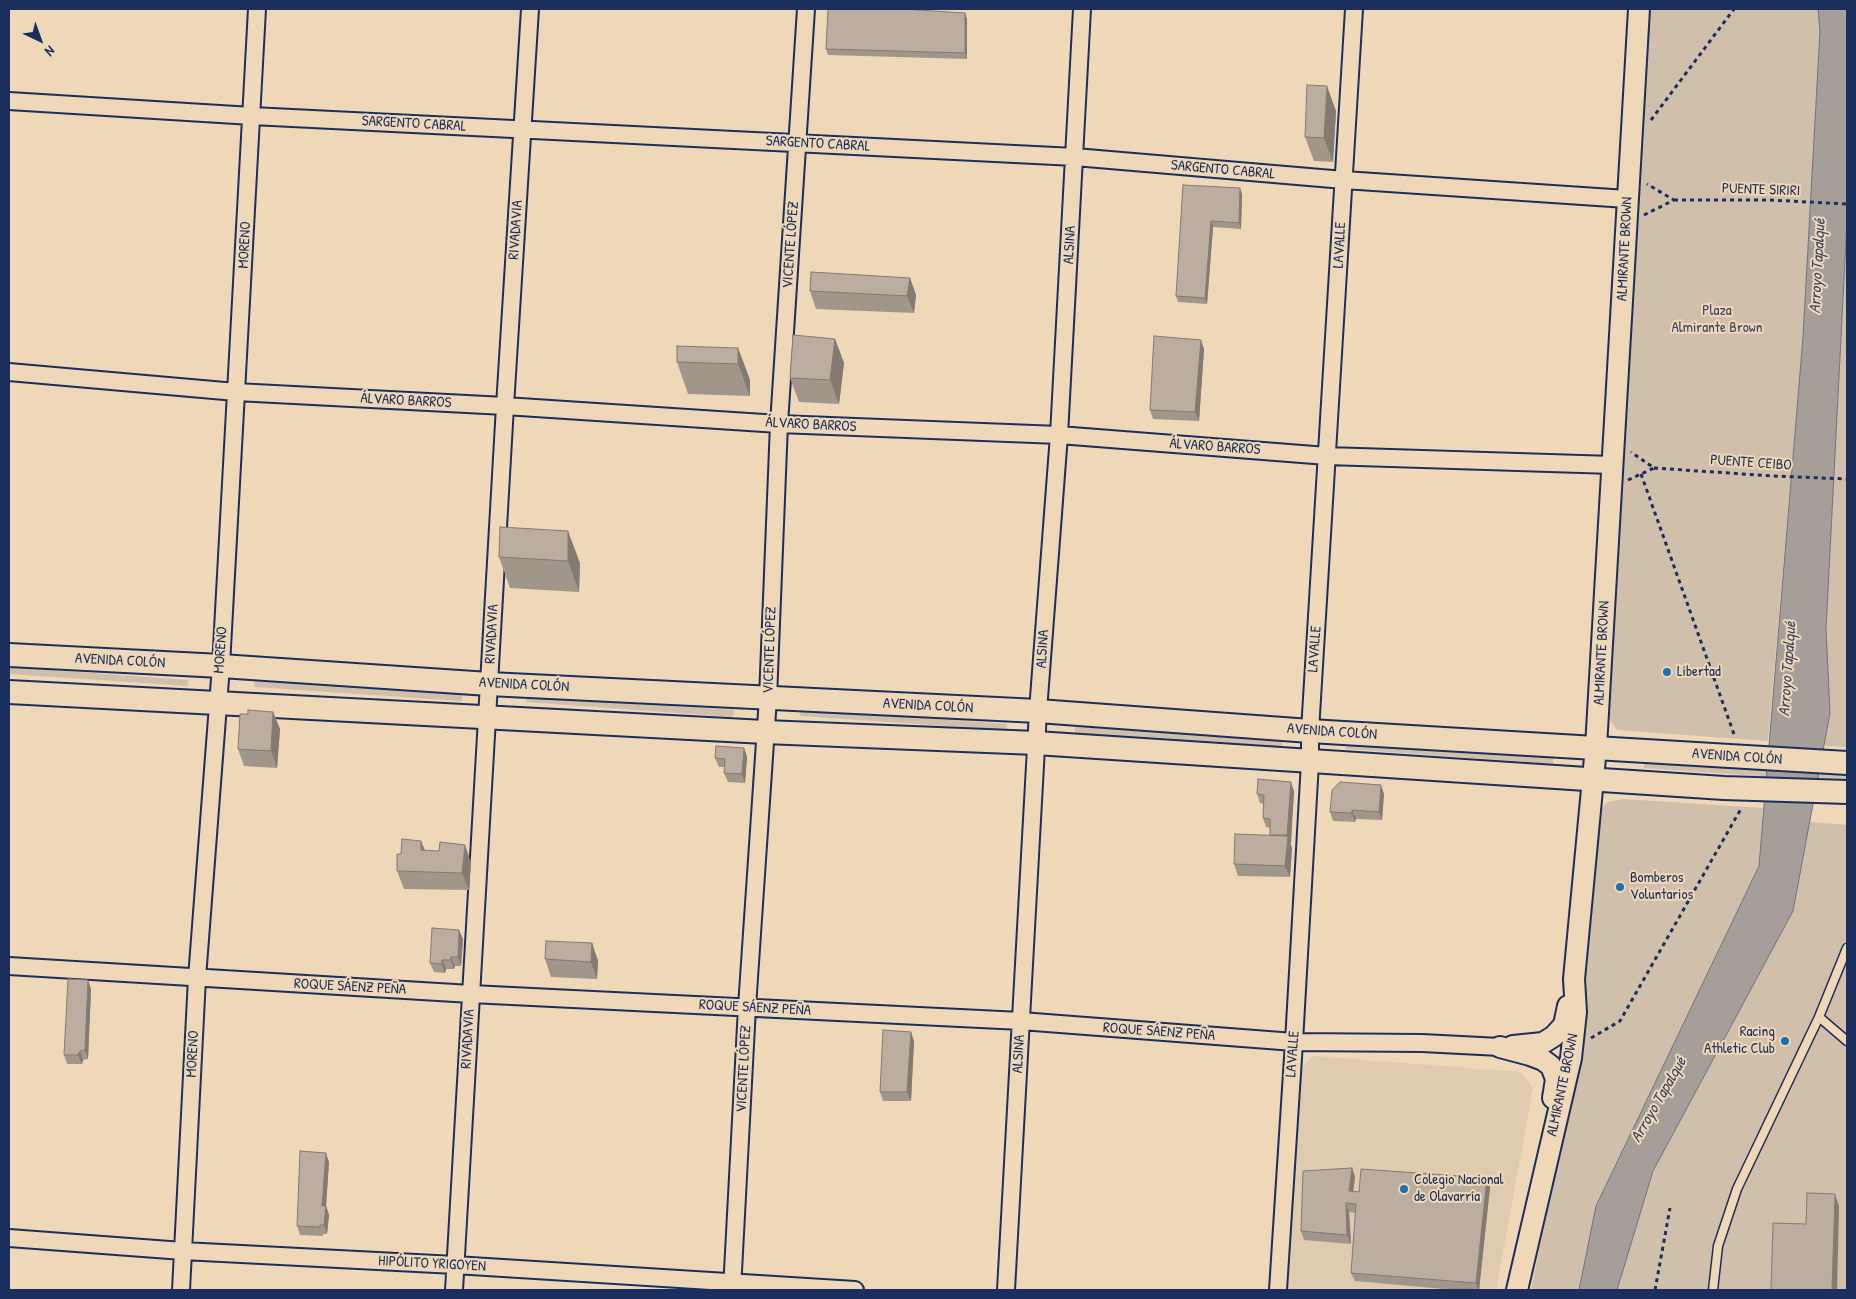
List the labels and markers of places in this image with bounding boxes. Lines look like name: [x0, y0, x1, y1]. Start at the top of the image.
place label: Libertad: [1677, 663, 1721, 681]
marker: Libertad: [1661, 666, 1673, 678]
place label: Bomberos Voluntarios: [1630, 869, 1693, 904]
marker: Bomberos Voluntarios: [1614, 881, 1626, 893]
place label: Racing Athletic Club: [1704, 1023, 1775, 1058]
marker: Racing Athletic Club: [1779, 1035, 1791, 1047]
place label: Colegio Nacional de Olavarría: [1414, 1171, 1503, 1206]
marker: Colegio Nacional de Olavarría: [1398, 1183, 1410, 1195]

